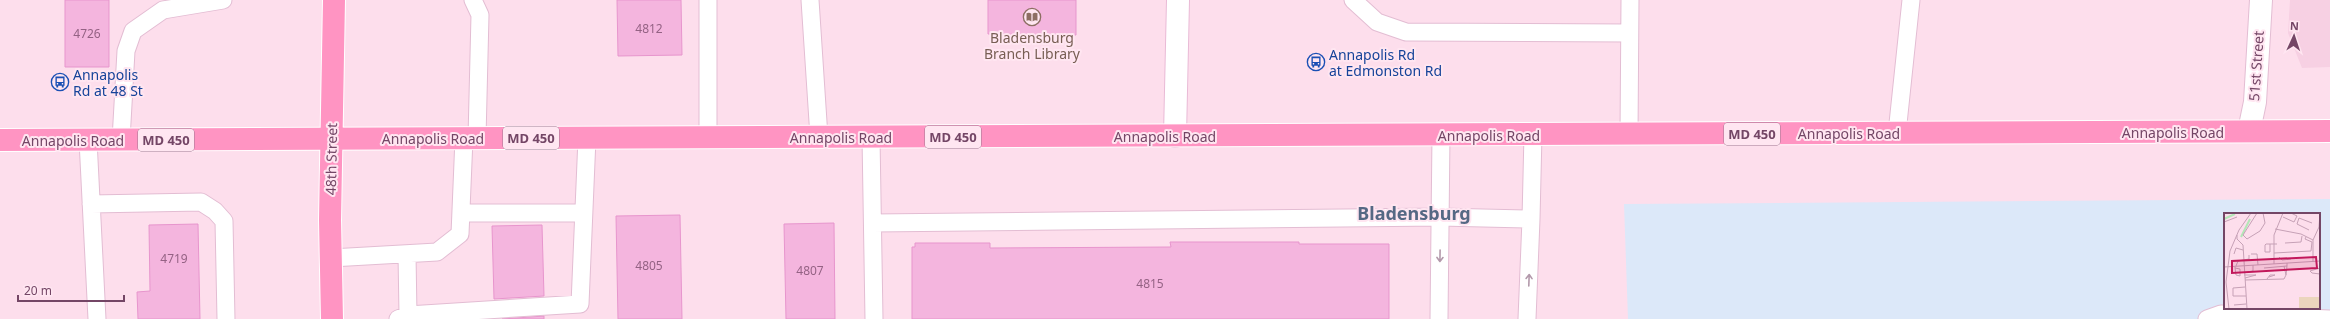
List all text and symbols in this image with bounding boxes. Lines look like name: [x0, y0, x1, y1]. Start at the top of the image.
library icon: Bladensburg Branch Library: [1022, 7, 1042, 27]
north arrow: [2274, 16, 2314, 56]
text: N: [2290, 18, 2299, 33]
house number: 4812: [635, 20, 663, 37]
house number: 4726: [73, 25, 101, 42]
place label: Bladensburg Branch Library: [984, 28, 1081, 63]
street label: 51st Street: [2244, 30, 2268, 102]
place label: Annapolis Rd at Edmonston Rd: [1329, 45, 1442, 80]
bus stop icon: Annapolis Rd at Edmonston Rd: [1306, 52, 1326, 72]
place label: Annapolis Rd at 48 St: [73, 65, 143, 100]
bus stop icon: Annapolis Rd at 48 St: [50, 72, 70, 92]
street label: 48th Street: [321, 123, 341, 195]
road number: MD 450: [1724, 123, 1780, 145]
street label: Annapolis Road: [2122, 123, 2224, 142]
street label: Annapolis Road: [1798, 124, 1900, 143]
road number: MD 450: [925, 126, 981, 148]
street label: Annapolis Road: [1438, 126, 1540, 145]
road number: MD 450: [503, 127, 559, 149]
street label: Annapolis Road: [1114, 127, 1216, 146]
street label: Annapolis Road: [790, 128, 892, 147]
road number: MD 450: [138, 129, 194, 151]
street label: Annapolis Road: [382, 129, 484, 148]
street label: Annapolis Road: [22, 131, 124, 150]
district label: Bladensburg: [1357, 201, 1471, 225]
inset map: [2224, 213, 2320, 309]
one-way arrow: [1436, 249, 1443, 262]
house number: 4719: [160, 250, 188, 267]
house number: 4805: [635, 257, 663, 274]
house number: 4807: [796, 262, 824, 279]
one-way arrow: [1525, 274, 1532, 287]
house number: 4815: [1136, 275, 1164, 292]
scale bar: [18, 277, 124, 303]
text: 20 m: [24, 282, 52, 299]

